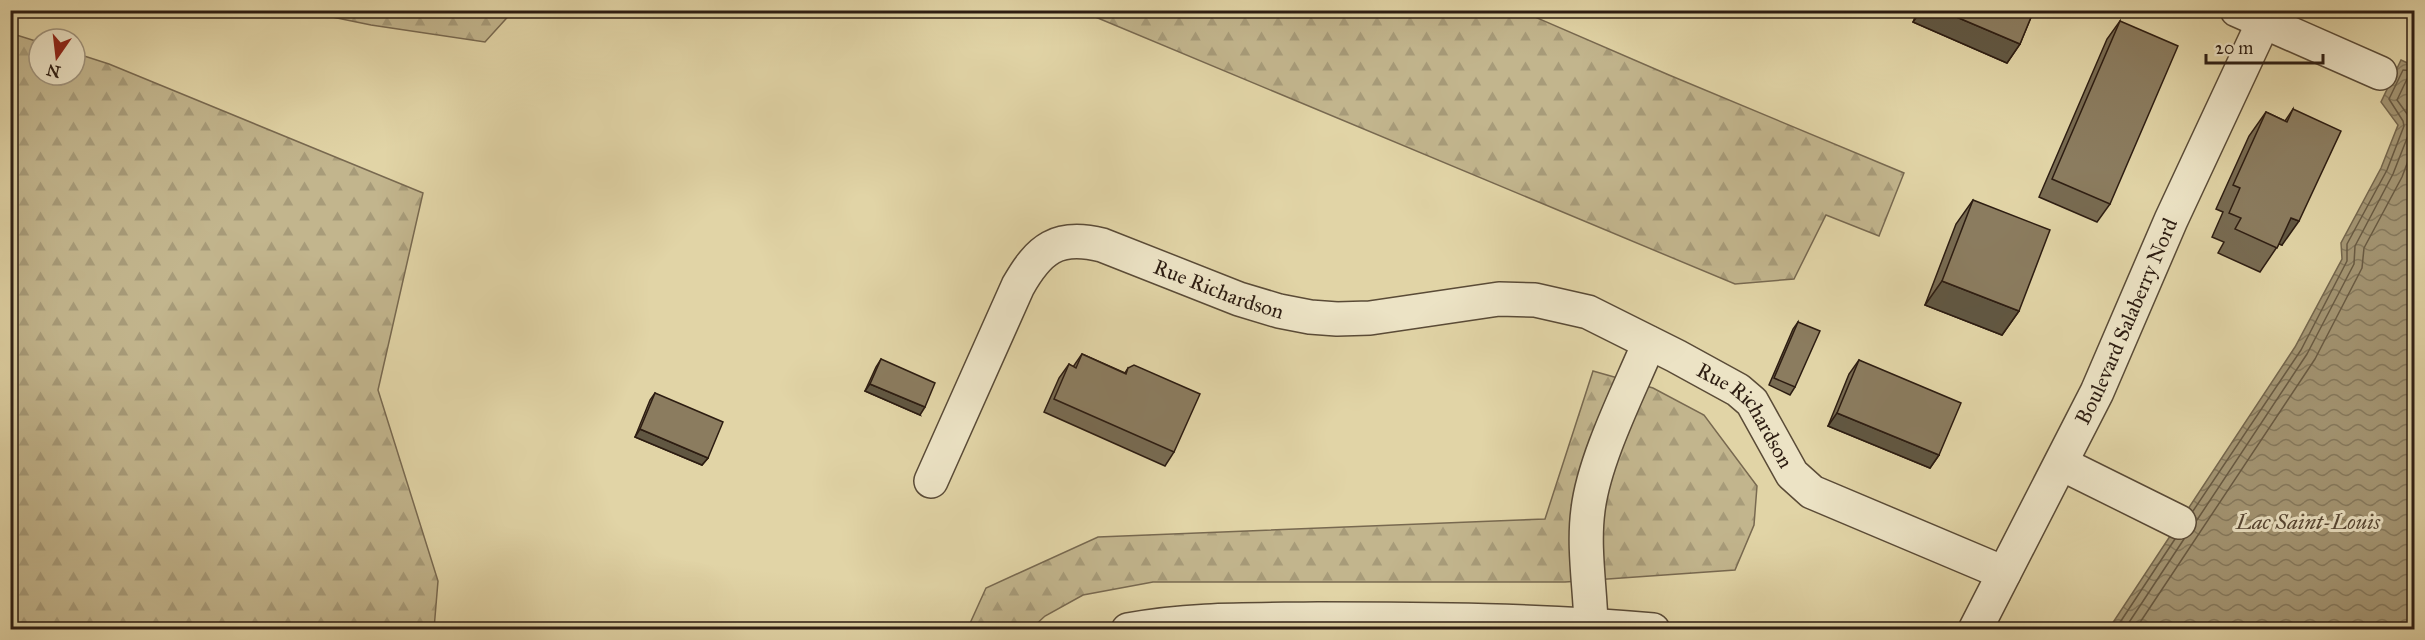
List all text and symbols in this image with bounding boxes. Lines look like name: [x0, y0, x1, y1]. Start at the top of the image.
north arrow: [27, 27, 87, 87]
scale bar: [2206, 27, 2323, 65]
text: 20 m: [2215, 37, 2253, 59]
text: N: [44, 60, 62, 82]
street label: Boulevard Salaberry Nord: [2069, 214, 2183, 429]
street label: Rue Richardson: [1150, 254, 1287, 325]
street label: Rue Richardson: [1692, 357, 1799, 473]
water label: Lac Saint-Louis: [2235, 508, 2381, 535]

